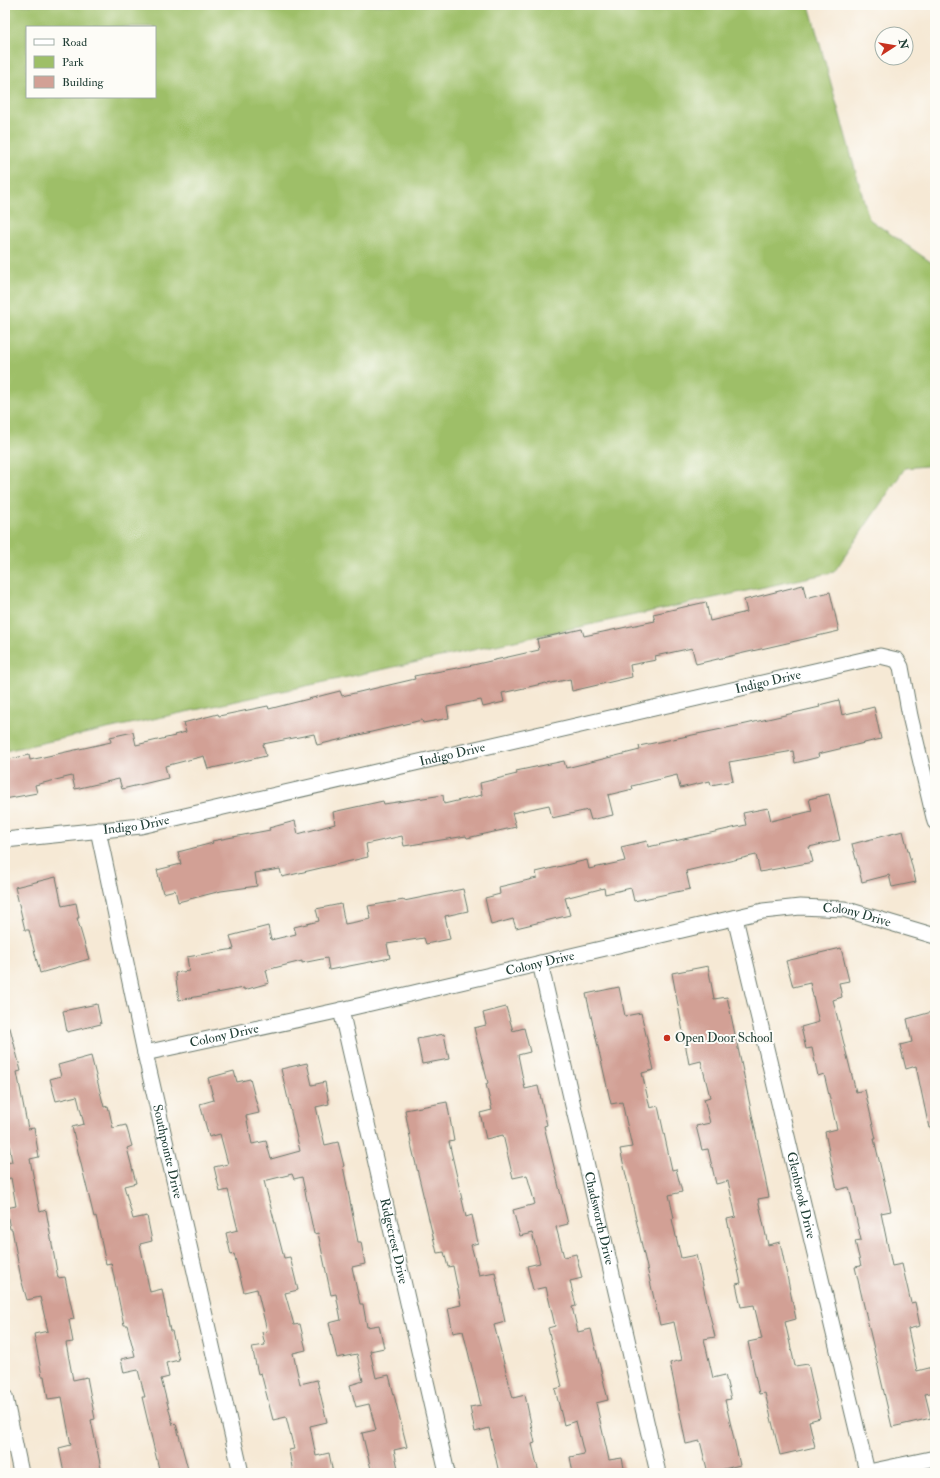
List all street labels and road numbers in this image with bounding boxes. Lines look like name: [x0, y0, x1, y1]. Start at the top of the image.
street label: Indigo Drive: [733, 666, 803, 697]
street label: Indigo Drive: [418, 739, 487, 770]
street label: Indigo Drive: [102, 812, 171, 838]
street label: Colony Drive: [822, 900, 893, 931]
street label: Colony Drive: [504, 947, 576, 979]
street label: Colony Drive: [188, 1020, 261, 1051]
street label: Southpointe Drive: [149, 1103, 186, 1201]
street label: Glenbrook Drive: [783, 1150, 819, 1241]
street label: Chadsworth Drive: [581, 1170, 618, 1267]
street label: Ridgecrest Drive: [376, 1196, 412, 1286]

